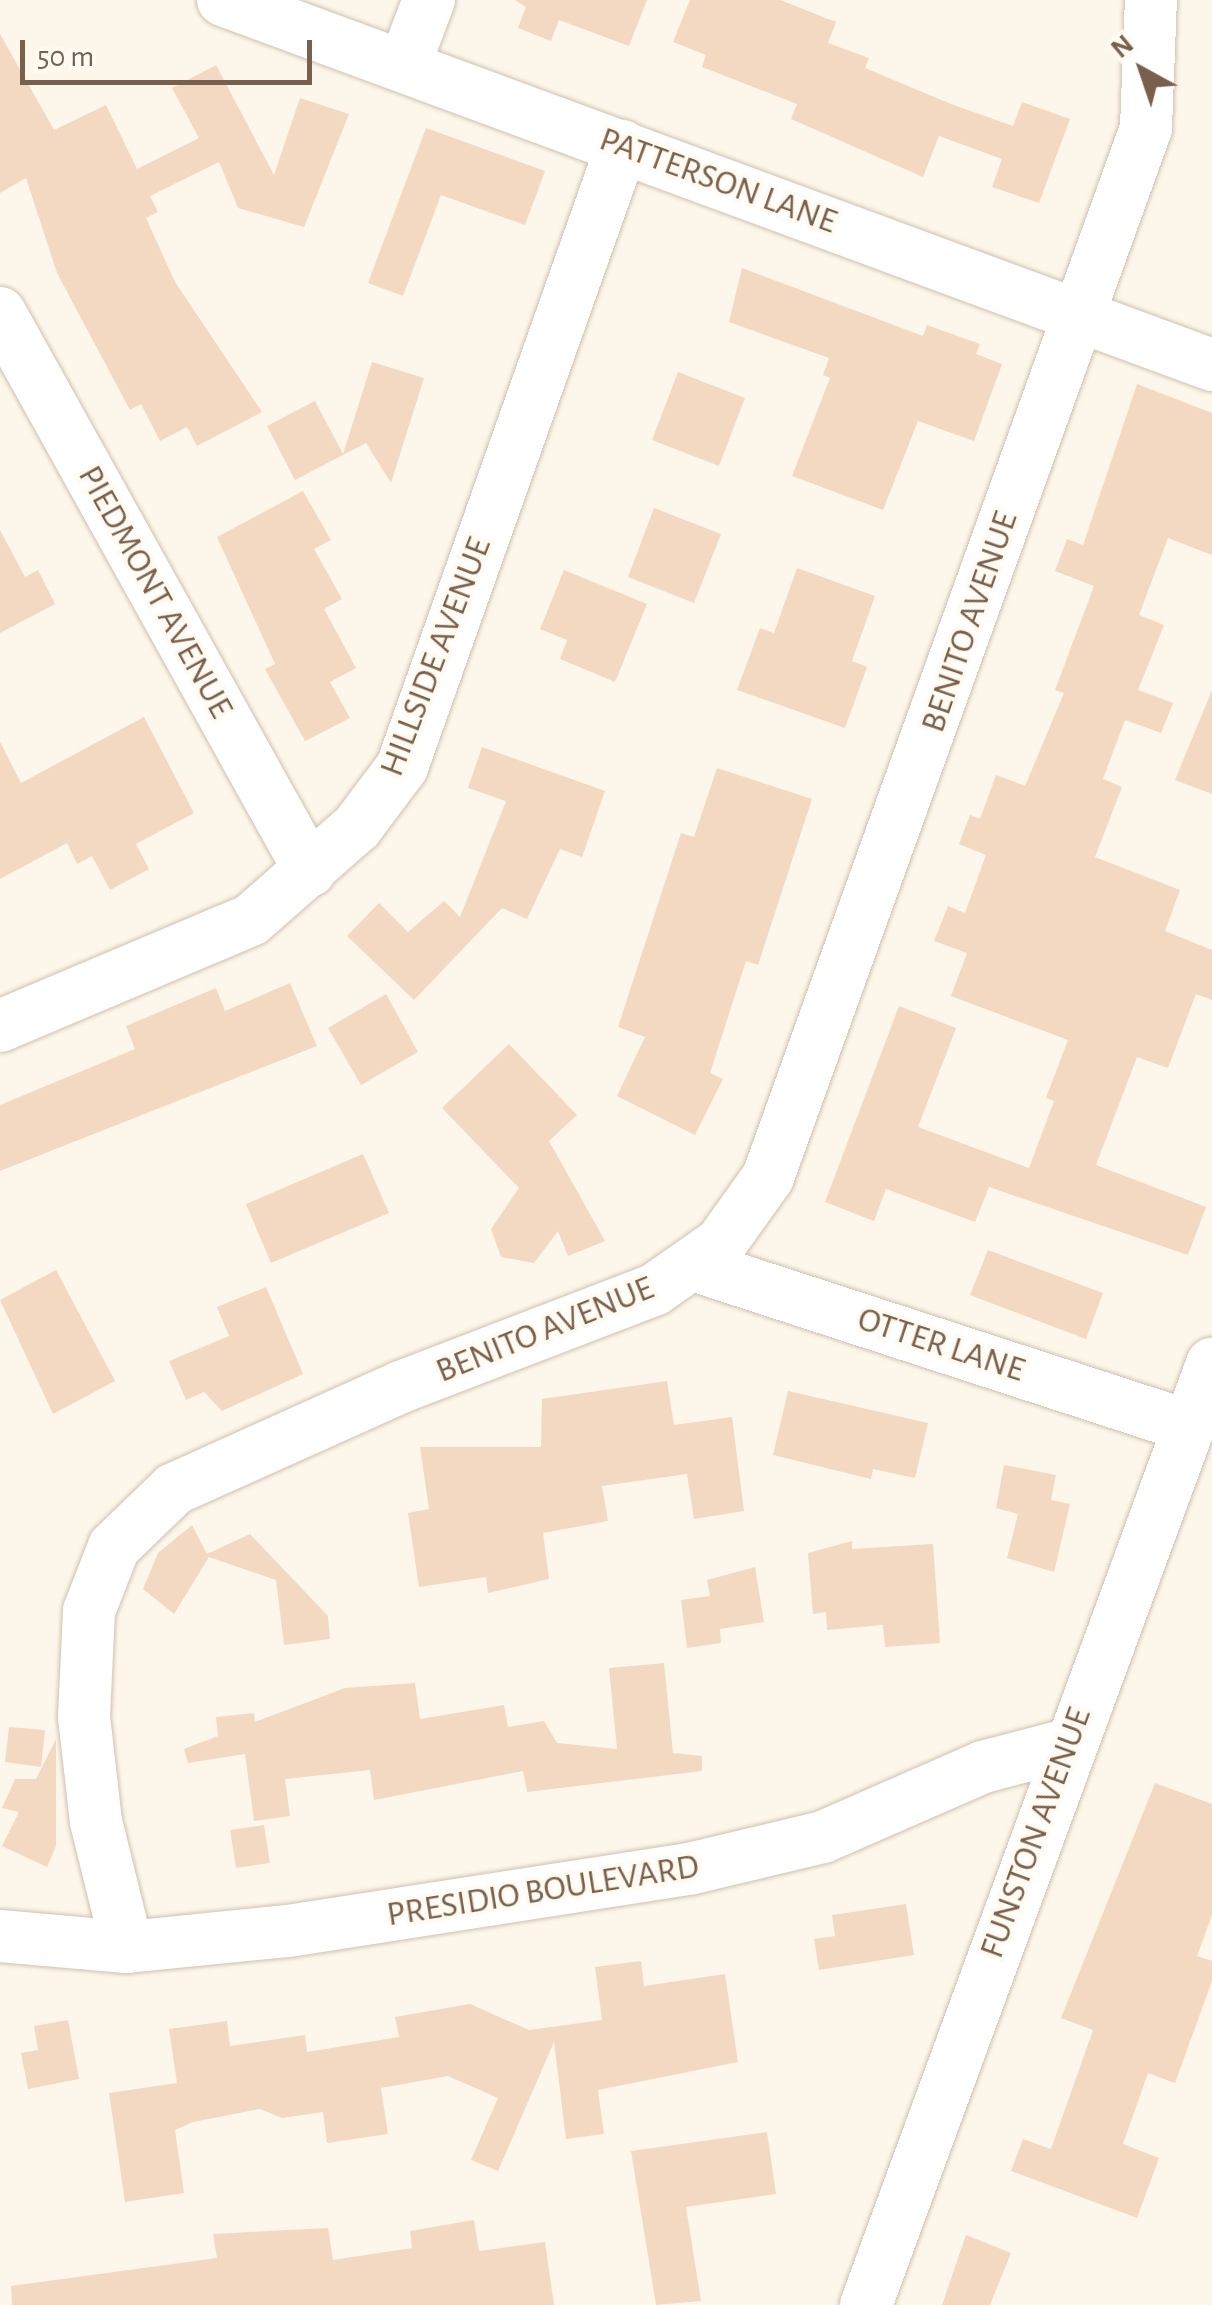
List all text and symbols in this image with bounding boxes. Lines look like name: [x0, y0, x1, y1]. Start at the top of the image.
scale bar: [25, 20, 318, 82]
north arrow: [1092, 20, 1192, 120]
text: N: [1106, 30, 1139, 64]
text: 50 m: [37, 42, 94, 72]
street label: PATTERSON LANE: [594, 119, 842, 243]
street label: PIEDMONT AVENUE: [68, 458, 242, 726]
street label: BENITO AVENUE: [913, 506, 1027, 738]
street label: HILLSIDE AVENUE: [371, 532, 501, 782]
street label: BENITO AVENUE: [430, 1267, 660, 1393]
street label: OTTER LANE: [852, 1298, 1030, 1392]
street label: FUNSTON AVENUE: [971, 1702, 1101, 1964]
street label: PRESIDIO BOULEVARD: [384, 1846, 702, 1936]

